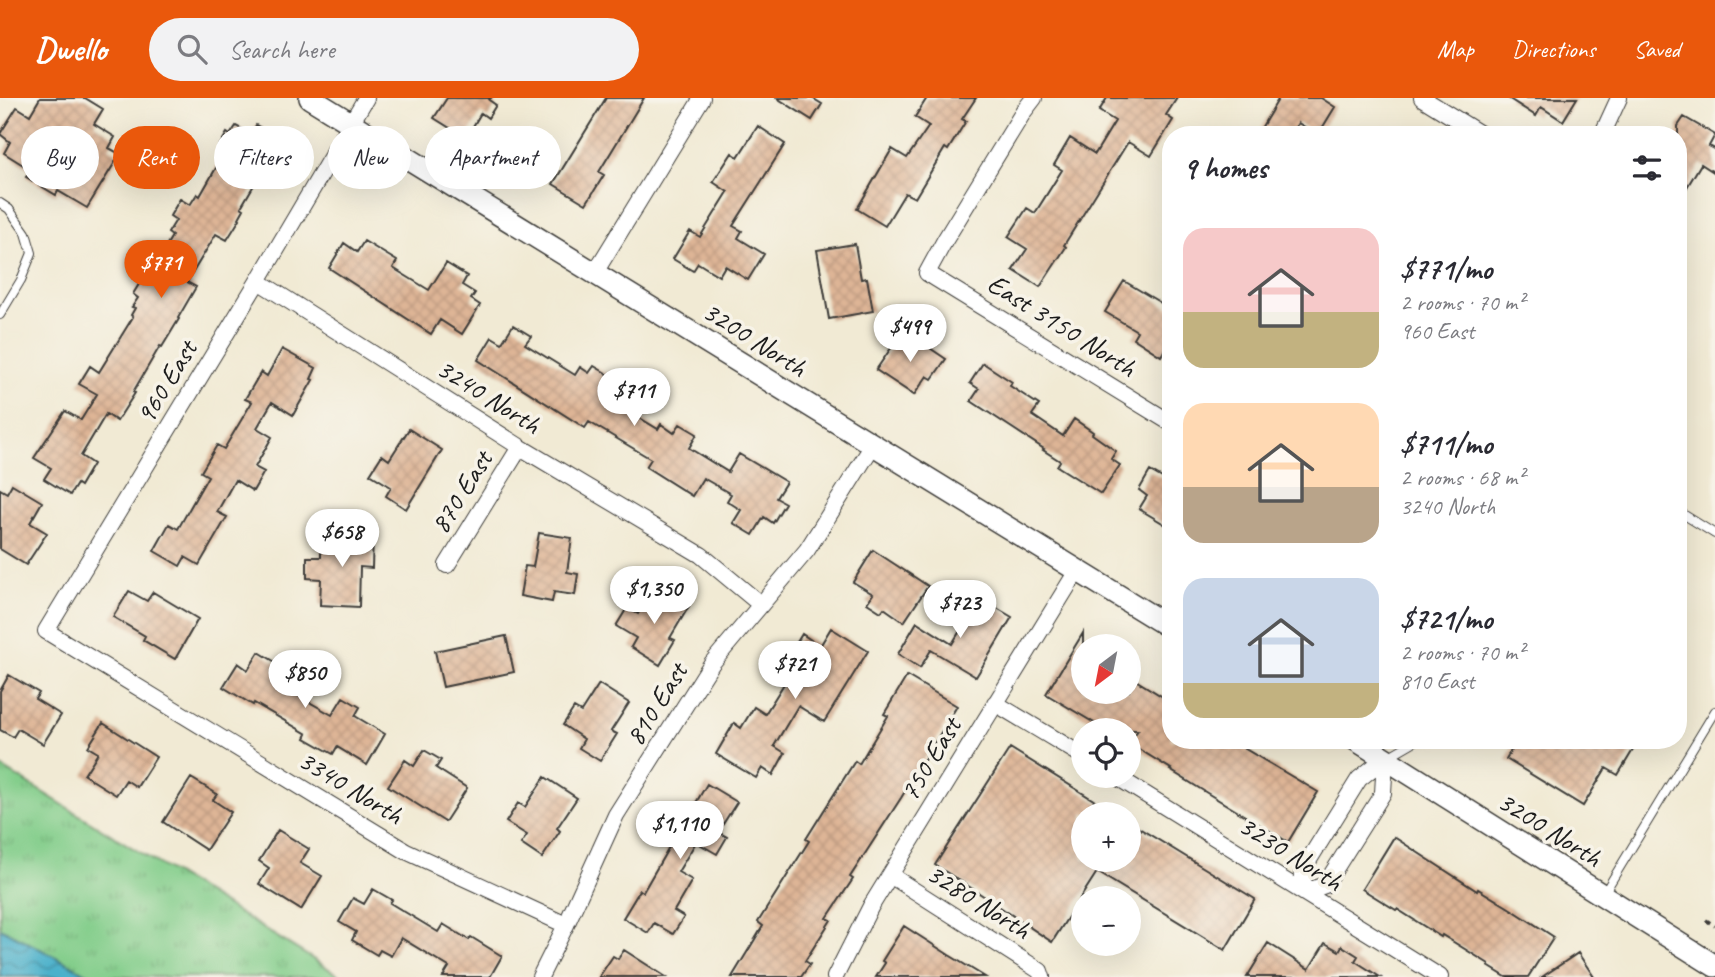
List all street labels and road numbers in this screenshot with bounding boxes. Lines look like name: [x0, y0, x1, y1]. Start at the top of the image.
street label: East 3150 North: [981, 266, 1143, 385]
street label: 3200 North: [697, 293, 814, 385]
street label: 960 East: [128, 332, 206, 430]
street label: 3240 North: [431, 350, 548, 442]
street label: 870 East: [422, 442, 501, 540]
street label: 810 East: [617, 654, 696, 752]
street label: 750 East: [892, 709, 970, 807]
street label: 3340 North: [292, 742, 410, 832]
street label: 3200 North: [1492, 783, 1609, 875]
street label: 3230 North: [1233, 807, 1350, 899]
street label: 3280 North: [921, 855, 1038, 947]

